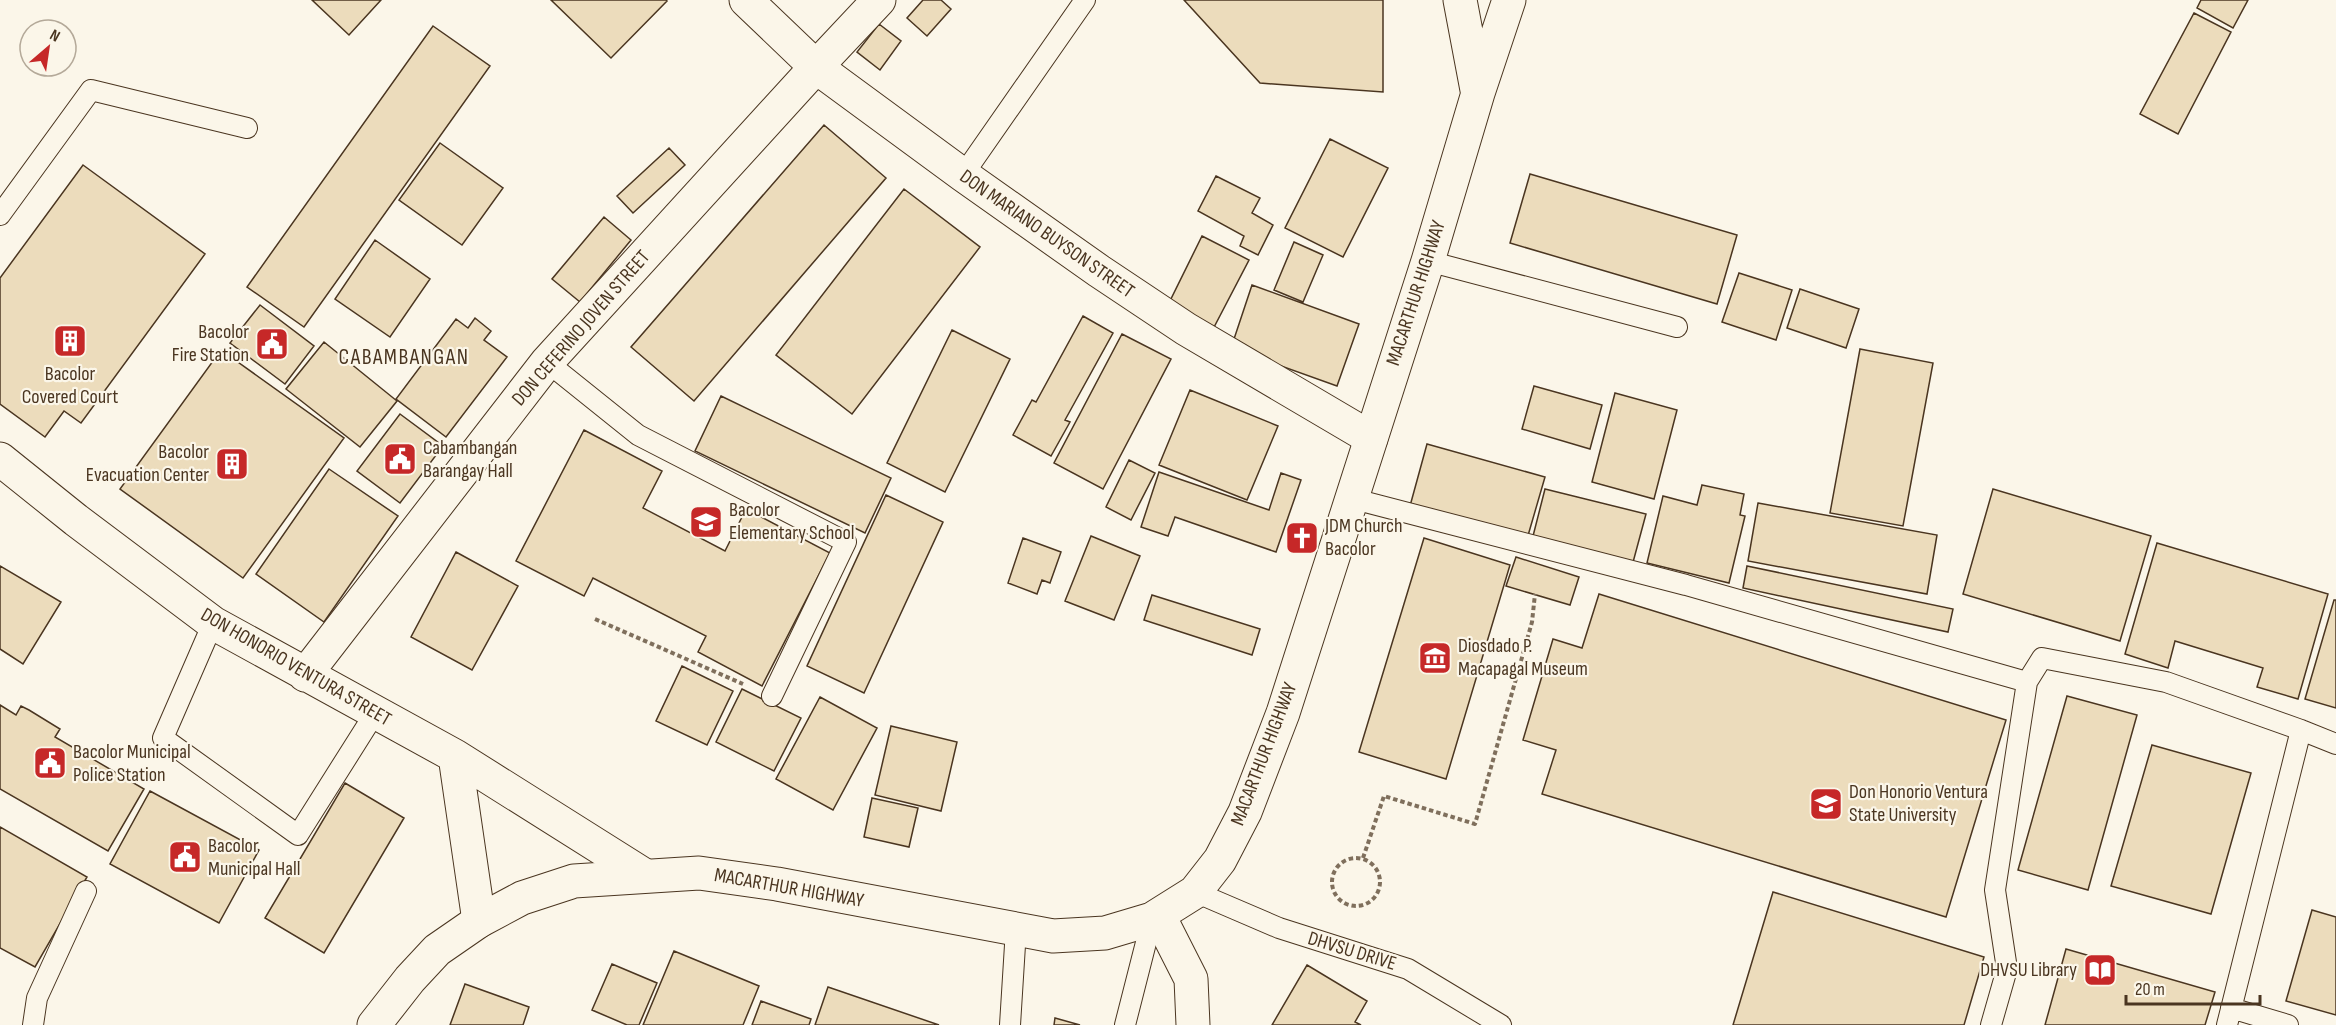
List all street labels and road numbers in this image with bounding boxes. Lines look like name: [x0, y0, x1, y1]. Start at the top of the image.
street label: DON MARIANO BUYSON STREET: [955, 165, 1139, 303]
street label: MACARTHUR HIGHWAY: [1381, 217, 1451, 369]
street label: DON CEFERINO JOVEN STREET: [507, 245, 655, 411]
street label: DON HONORIO VENTURA STREET: [196, 603, 396, 731]
street label: MACARTHUR HIGHWAY: [1226, 679, 1303, 829]
street label: MACARTHUR HIGHWAY: [713, 863, 866, 913]
street label: DHVSU DRIVE: [1305, 926, 1399, 976]

